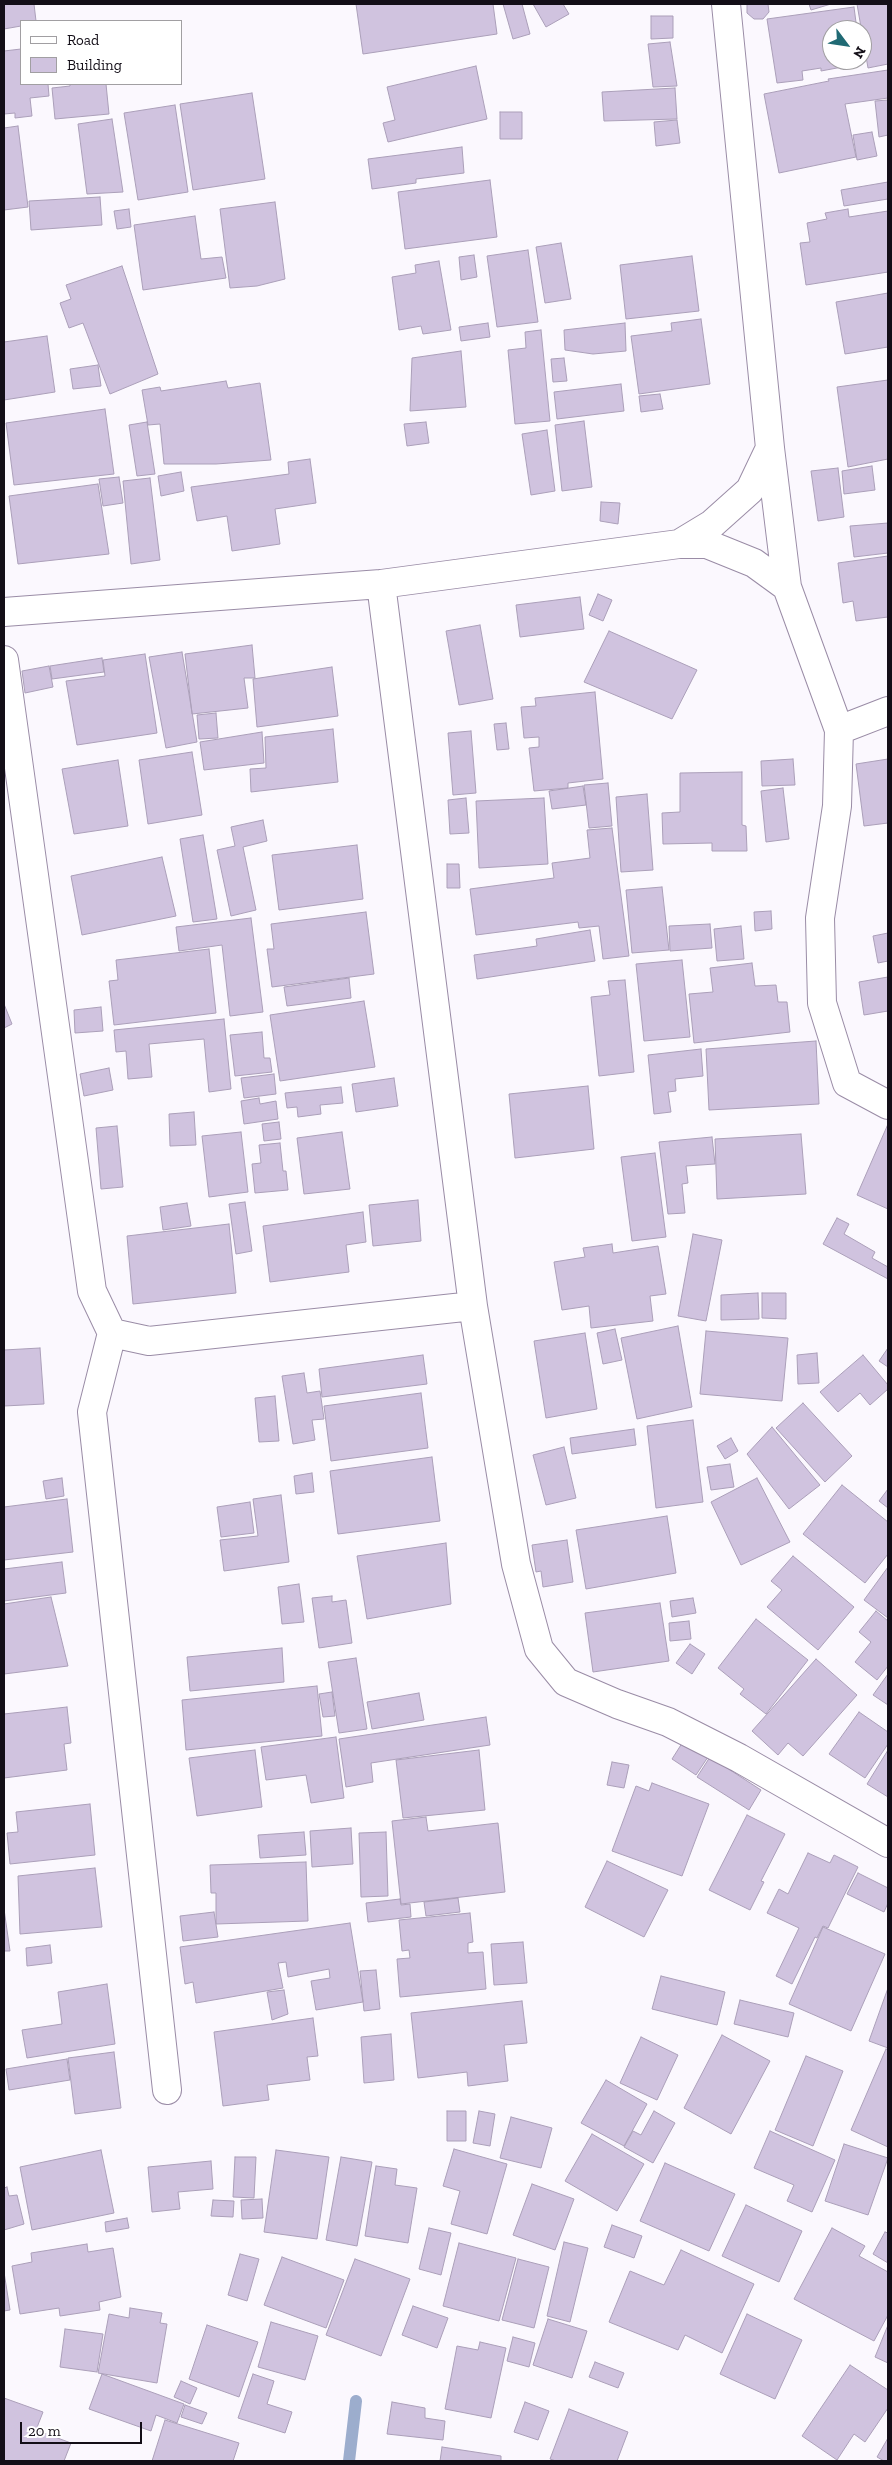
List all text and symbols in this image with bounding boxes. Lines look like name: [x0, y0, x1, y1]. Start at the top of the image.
legend: [20, 20, 182, 85]
north arrow: [822, 20, 872, 70]
text: Road: [67, 31, 99, 49]
text: N: [849, 44, 869, 61]
text: Building: [67, 56, 122, 74]
scale bar: [22, 2412, 145, 2444]
text: 20 m: [28, 2422, 61, 2440]

